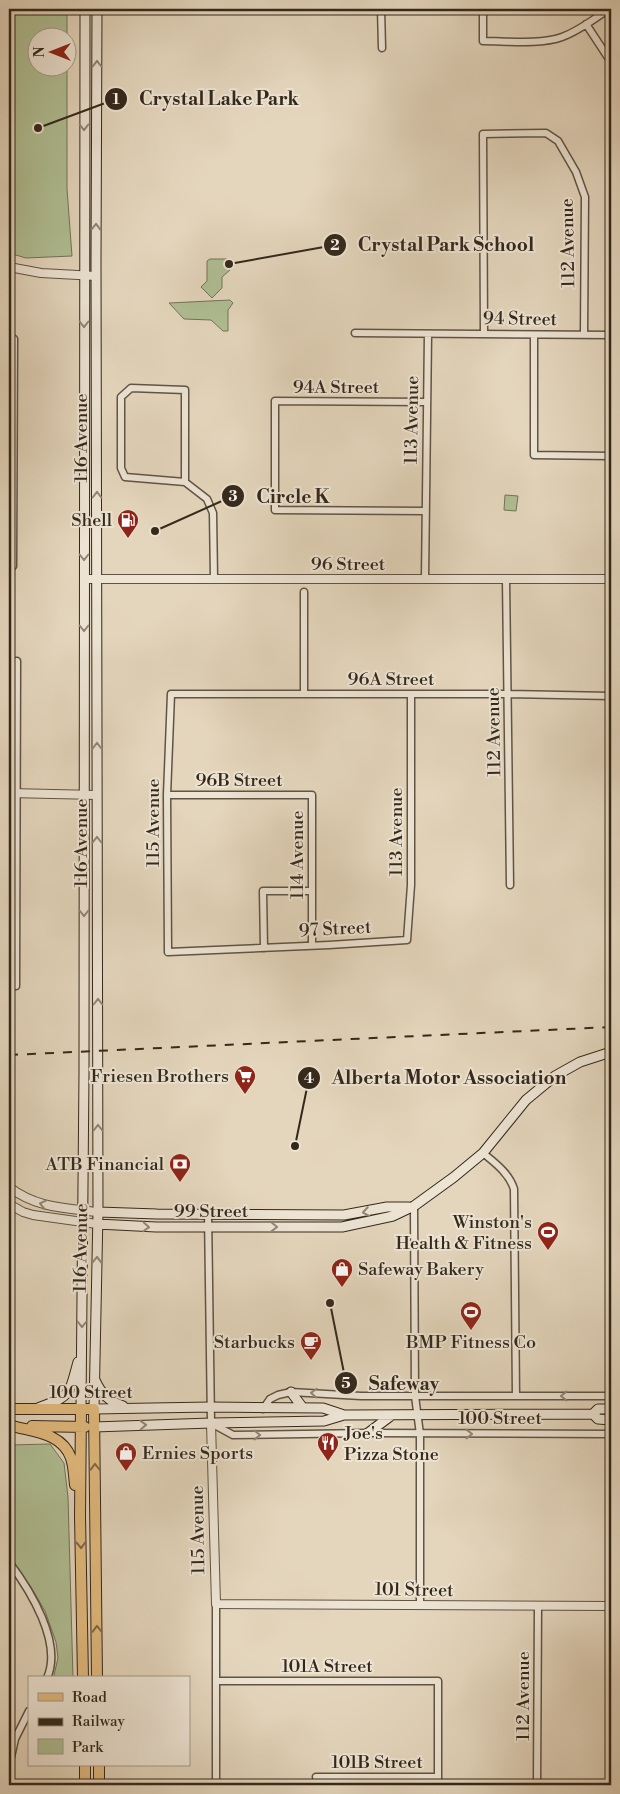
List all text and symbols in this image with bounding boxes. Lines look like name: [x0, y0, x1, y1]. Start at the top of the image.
north arrow: [28, 28, 78, 78]
text: N: [31, 46, 49, 58]
one-way arrow: [92, 60, 102, 68]
callout: Crystal Lake Park: [104, 82, 309, 116]
text: Crystal Lake Park: [139, 87, 299, 111]
text: 1: [112, 90, 120, 109]
one-way arrow: [79, 124, 89, 132]
street label: 112 Avenue: [556, 198, 580, 288]
one-way arrow: [91, 223, 101, 230]
callout: Crystal Park School: [323, 228, 544, 262]
text: Crystal Park School: [358, 233, 534, 257]
text: 2: [330, 236, 340, 255]
street label: 94 Street: [483, 307, 558, 331]
one-way arrow: [79, 320, 89, 328]
street label: 113 Avenue: [400, 375, 424, 465]
street label: 94A Street: [293, 376, 380, 399]
street label: 116 Avenue: [70, 393, 93, 483]
callout: Circle K: [221, 479, 339, 513]
text: Circle K: [256, 485, 330, 509]
text: 3: [228, 487, 238, 506]
one-way arrow: [92, 491, 102, 498]
fuel station icon: Shell: [116, 508, 140, 539]
place label: Shell: [71, 509, 113, 532]
one-way arrow: [79, 553, 89, 561]
street label: 96 Street: [311, 553, 386, 576]
one-way arrow: [79, 624, 89, 632]
street label: 96A Street: [348, 668, 435, 691]
street label: 112 Avenue: [482, 687, 506, 777]
one-way arrow: [92, 742, 102, 750]
street label: 96B Street: [195, 769, 283, 792]
street label: 115 Avenue: [142, 778, 165, 868]
street label: 113 Avenue: [385, 787, 408, 877]
street label: 116 Avenue: [70, 798, 93, 888]
street label: 114 Avenue: [286, 810, 309, 900]
one-way arrow: [92, 836, 102, 844]
one-way arrow: [79, 910, 89, 918]
street label: 97 Street: [298, 916, 372, 942]
one-way arrow: [92, 998, 103, 1006]
callout: Alberta Motor Association: [297, 1061, 577, 1095]
supermarket icon: Friesen Brothers: [233, 1064, 257, 1095]
place label: Friesen Brothers: [91, 1065, 229, 1088]
text: Alberta Motor Association: [331, 1066, 567, 1090]
text: 4: [304, 1069, 314, 1088]
one-way arrow: [93, 1124, 103, 1132]
bank icon: ATB Financial: [168, 1152, 192, 1183]
place label: ATB Financial: [45, 1153, 165, 1176]
one-way arrow: [39, 1200, 48, 1210]
street label: 99 Street: [174, 1200, 249, 1223]
street label: 116 Avenue: [69, 1203, 93, 1293]
one-way arrow: [362, 1206, 370, 1216]
place label: Winston's Health & Fitness: [396, 1211, 532, 1255]
sports icon: Winston's Health & Fitness: [536, 1220, 560, 1251]
one-way arrow: [142, 1221, 150, 1232]
one-way arrow: [271, 1222, 279, 1232]
one-way arrow: [92, 1256, 102, 1264]
shop icon: Safeway Bakery: [330, 1257, 354, 1288]
place label: Safeway Bakery: [358, 1258, 484, 1281]
sports icon: BMP Fitness Co: [459, 1300, 483, 1331]
one-way arrow: [77, 1320, 87, 1328]
cafe icon: Starbucks: [299, 1330, 323, 1361]
place label: Starbucks: [214, 1331, 295, 1354]
place label: BMP Fitness Co: [405, 1331, 536, 1354]
callout: Safeway: [333, 1366, 449, 1400]
text: Safeway: [369, 1372, 440, 1396]
text: 5: [341, 1374, 351, 1393]
street label: 100 Street: [49, 1381, 133, 1404]
one-way arrow: [310, 1388, 318, 1399]
one-way arrow: [559, 1391, 567, 1401]
street label: 100 Street: [458, 1407, 542, 1430]
one-way arrow: [140, 1420, 147, 1430]
place label: Joe's Pizza Stone: [343, 1422, 439, 1466]
one-way arrow: [253, 1429, 261, 1440]
one-way arrow: [466, 1429, 473, 1439]
restaurant icon: Joe's Pizza Stone: [316, 1431, 340, 1462]
shop icon: Ernies Sports: [114, 1441, 138, 1472]
place label: Ernies Sports: [142, 1442, 253, 1465]
one-way arrow: [90, 1462, 100, 1470]
street label: 115 Avenue: [186, 1485, 210, 1575]
one-way arrow: [76, 1542, 86, 1550]
street label: 101 Street: [374, 1578, 454, 1602]
one-way arrow: [92, 1625, 102, 1632]
street label: 112 Avenue: [512, 1651, 535, 1741]
street label: 101A Street: [281, 1655, 373, 1678]
legend: [28, 1676, 190, 1766]
text: Road: [72, 1688, 107, 1707]
text: Railway: [72, 1712, 126, 1731]
text: Park: [72, 1738, 104, 1757]
street label: 101B Street: [331, 1751, 423, 1774]

